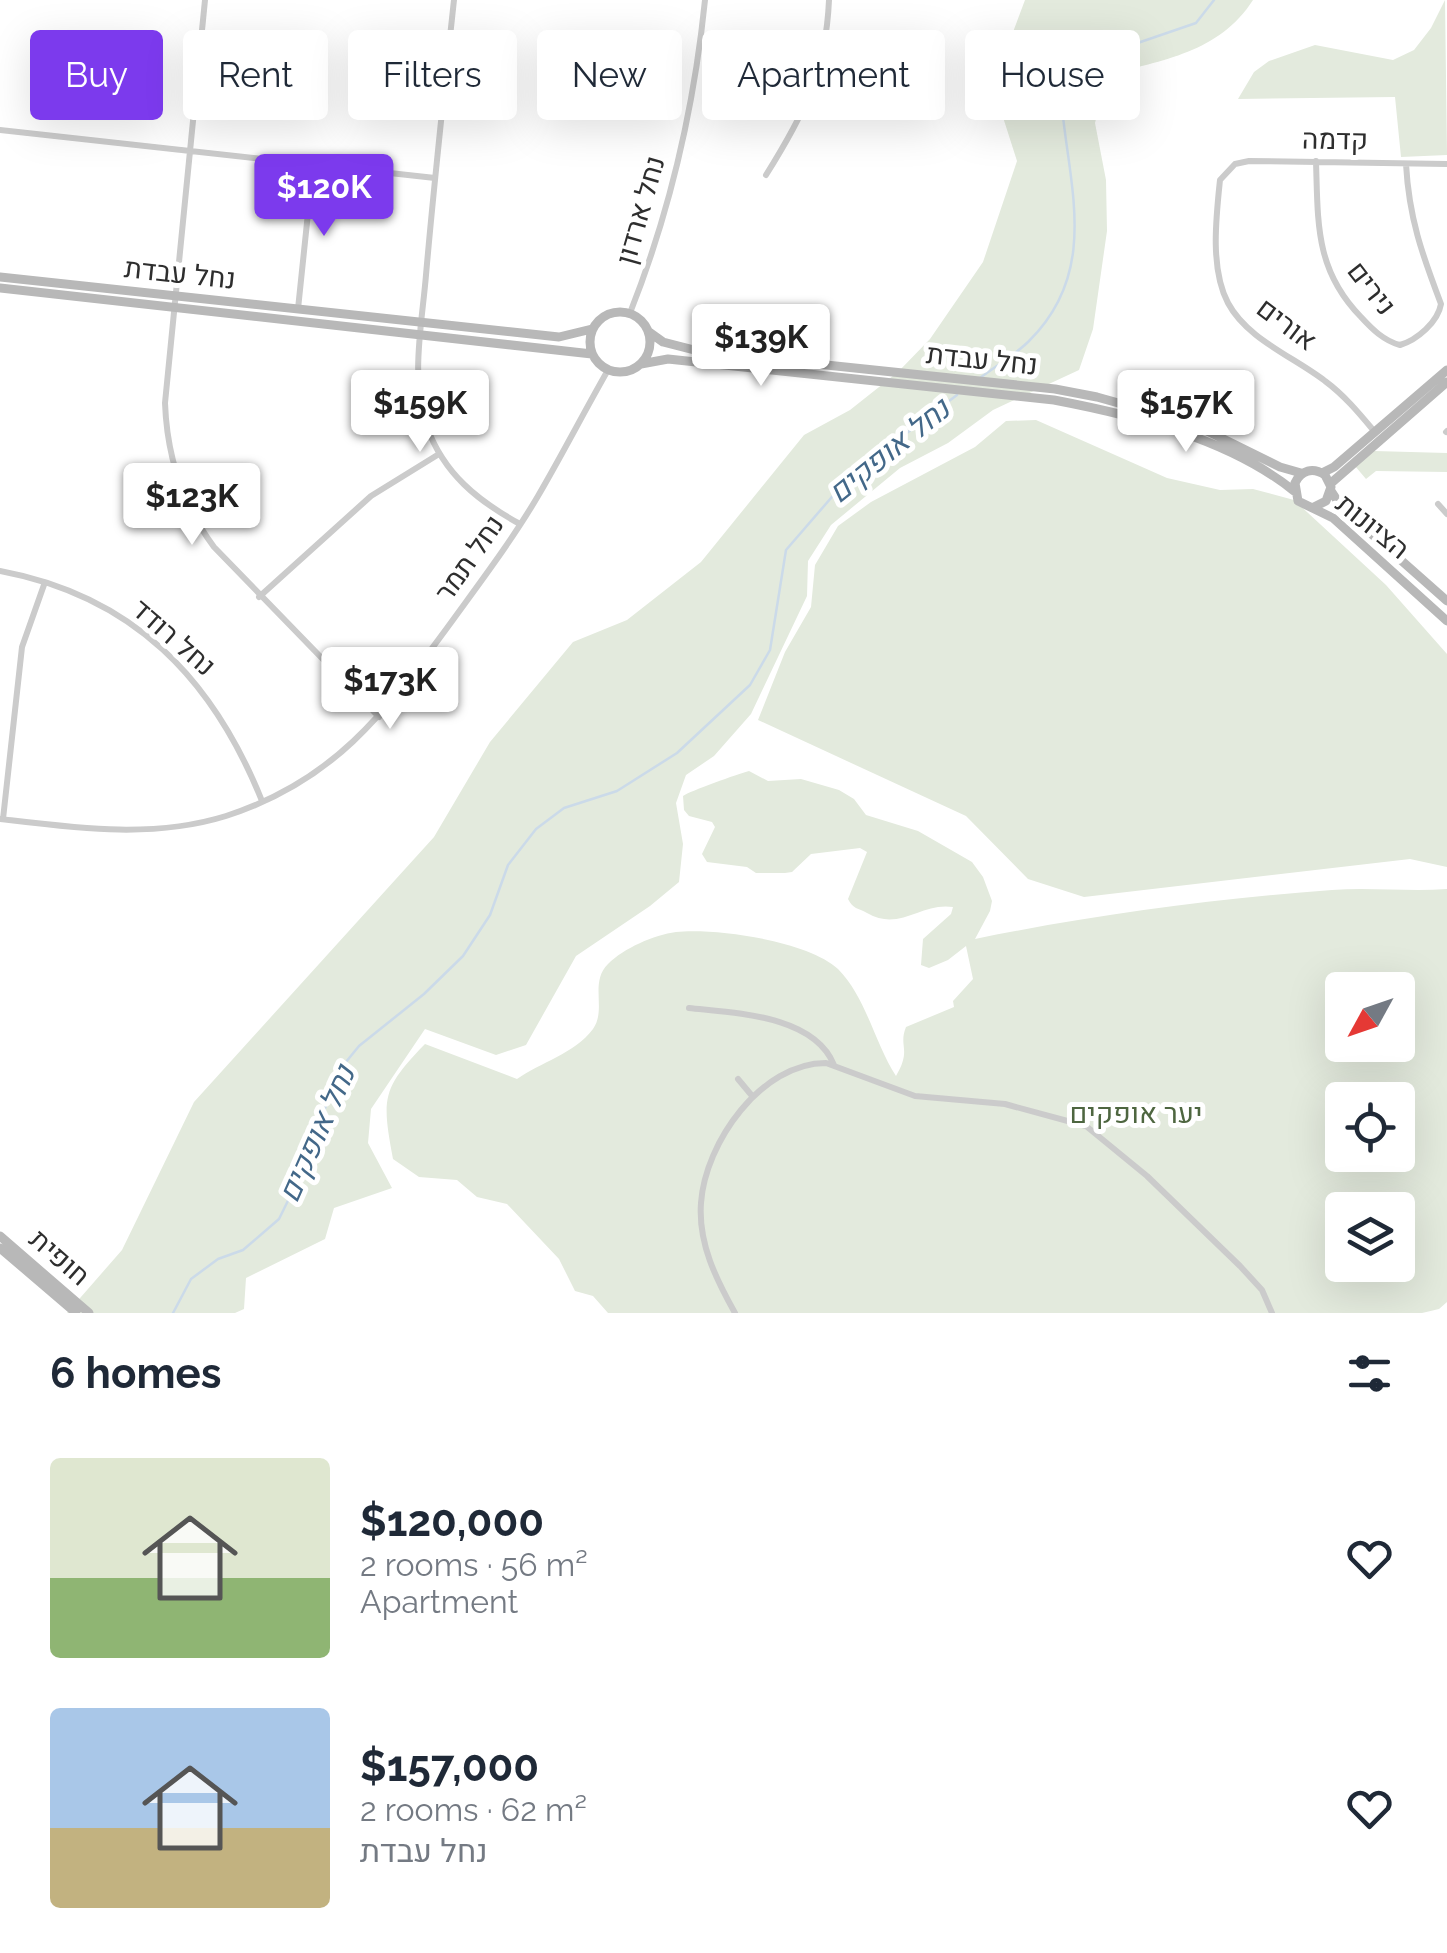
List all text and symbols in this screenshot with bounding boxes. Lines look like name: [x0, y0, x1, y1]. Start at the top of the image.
chip: Buy: [30, 30, 163, 120]
chip: Rent: [183, 30, 328, 120]
chip: Filters: [348, 30, 517, 120]
chip: New: [537, 30, 682, 120]
chip: Apartment: [702, 30, 945, 120]
chip: House: [965, 30, 1140, 120]
street label: קדמה: [1302, 122, 1368, 157]
street label: נחל ארדון: [609, 152, 672, 268]
pin: $120K: [254, 154, 394, 239]
text: $120K: [276, 168, 372, 205]
street label: נחל עבדת: [123, 251, 237, 296]
street label: נירים: [1341, 255, 1403, 322]
street label: אורים: [1250, 291, 1323, 357]
pin: $139K: [691, 304, 831, 389]
text: $139K: [714, 318, 808, 355]
street label: נחל עבדת: [925, 337, 1039, 382]
pin: $159K: [350, 370, 490, 455]
pin: $157K: [1116, 370, 1256, 455]
text: $159K: [373, 384, 467, 421]
text: $157K: [1139, 384, 1233, 421]
water label: נחל אופקים: [821, 390, 958, 510]
pin: $123K: [122, 463, 262, 548]
text: $123K: [145, 477, 239, 514]
street label: הציונות: [1330, 487, 1416, 566]
street label: נחל תמר: [428, 509, 511, 608]
street label: נחל רודד: [125, 592, 222, 683]
pin: $173K: [320, 647, 460, 732]
text: $173K: [343, 661, 437, 698]
north arrow: [1325, 972, 1415, 1062]
map controls: [1325, 972, 1415, 1282]
water label: נחל אופקים: [271, 1058, 363, 1207]
button: locate: [1325, 1082, 1415, 1172]
park label: יער אופקים: [1070, 1097, 1202, 1130]
button: layers: [1325, 1192, 1415, 1282]
street label: חופית: [23, 1222, 96, 1292]
icon: filters: [1342, 1346, 1397, 1401]
text: 6 homes: [50, 1349, 221, 1398]
text: $120,000: [360, 1497, 544, 1546]
icon: home: [130, 1498, 250, 1618]
icon: heart: [1342, 1531, 1397, 1586]
text: 2 rooms · 56 m²: [360, 1546, 588, 1583]
text: Apartment: [360, 1583, 518, 1620]
text: $157,000: [360, 1742, 539, 1791]
icon: home: [130, 1748, 250, 1868]
icon: heart: [1342, 1781, 1397, 1836]
text: 2 rooms · 62 m²: [360, 1791, 587, 1828]
text: נחל עבדת: [360, 1832, 488, 1869]

